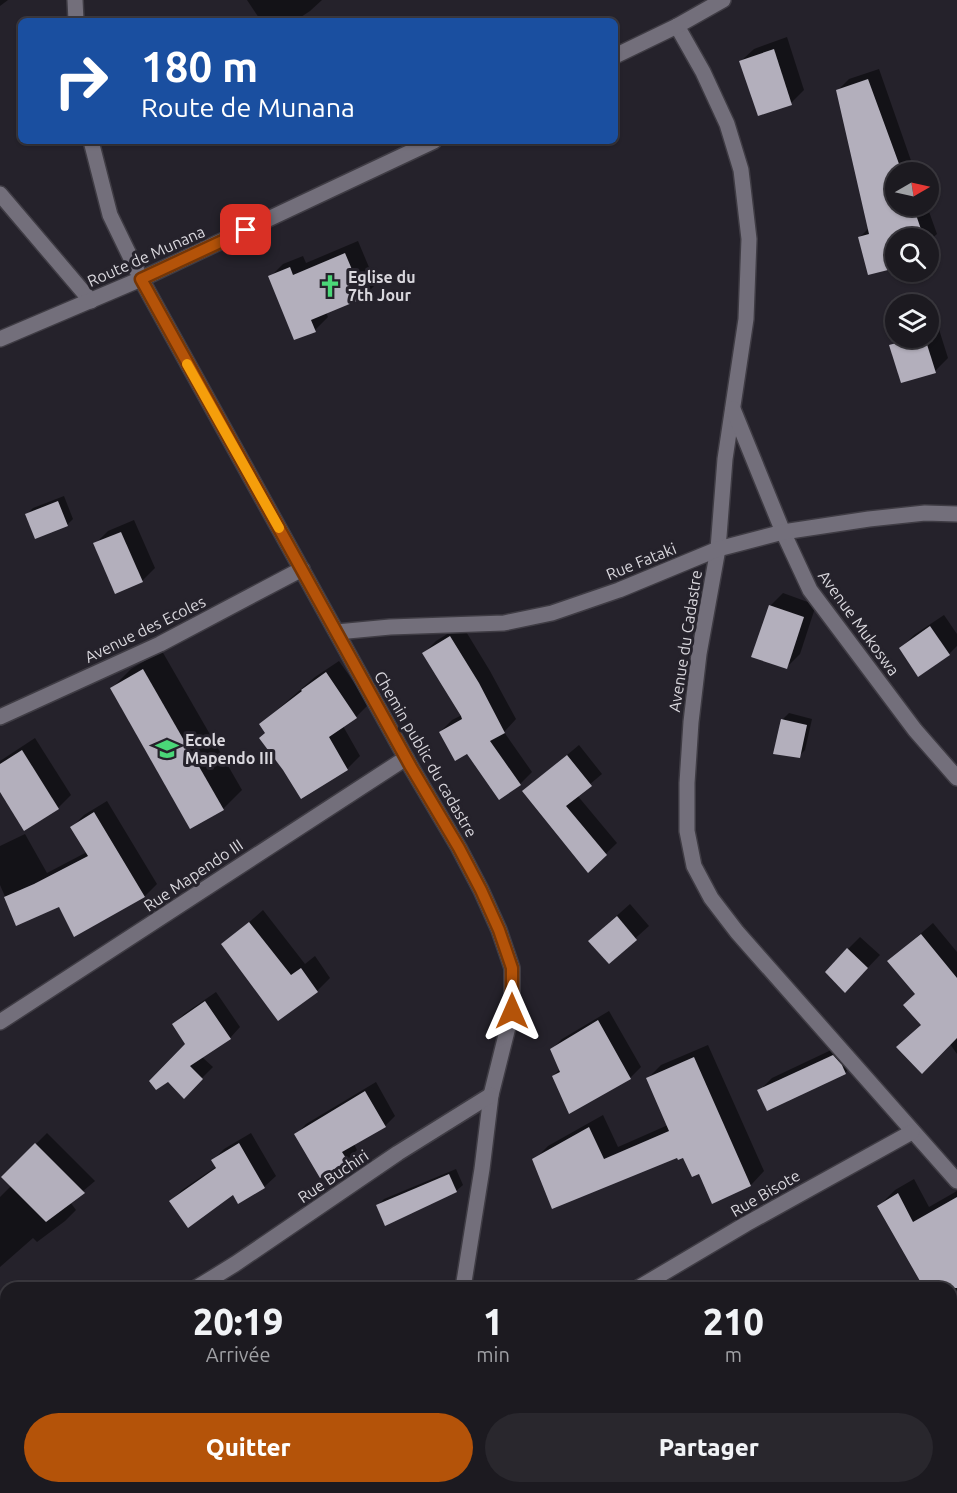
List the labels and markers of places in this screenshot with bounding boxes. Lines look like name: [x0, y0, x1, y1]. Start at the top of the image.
pin: [220, 204, 271, 255]
place label: Eglise du 7th Jour: [348, 268, 416, 304]
church icon: Eglise du 7th Jour: [317, 273, 343, 299]
place label: Ecole Mapendo III: [185, 731, 274, 767]
school or university icon: Ecole Mapendo III: [154, 736, 180, 762]

